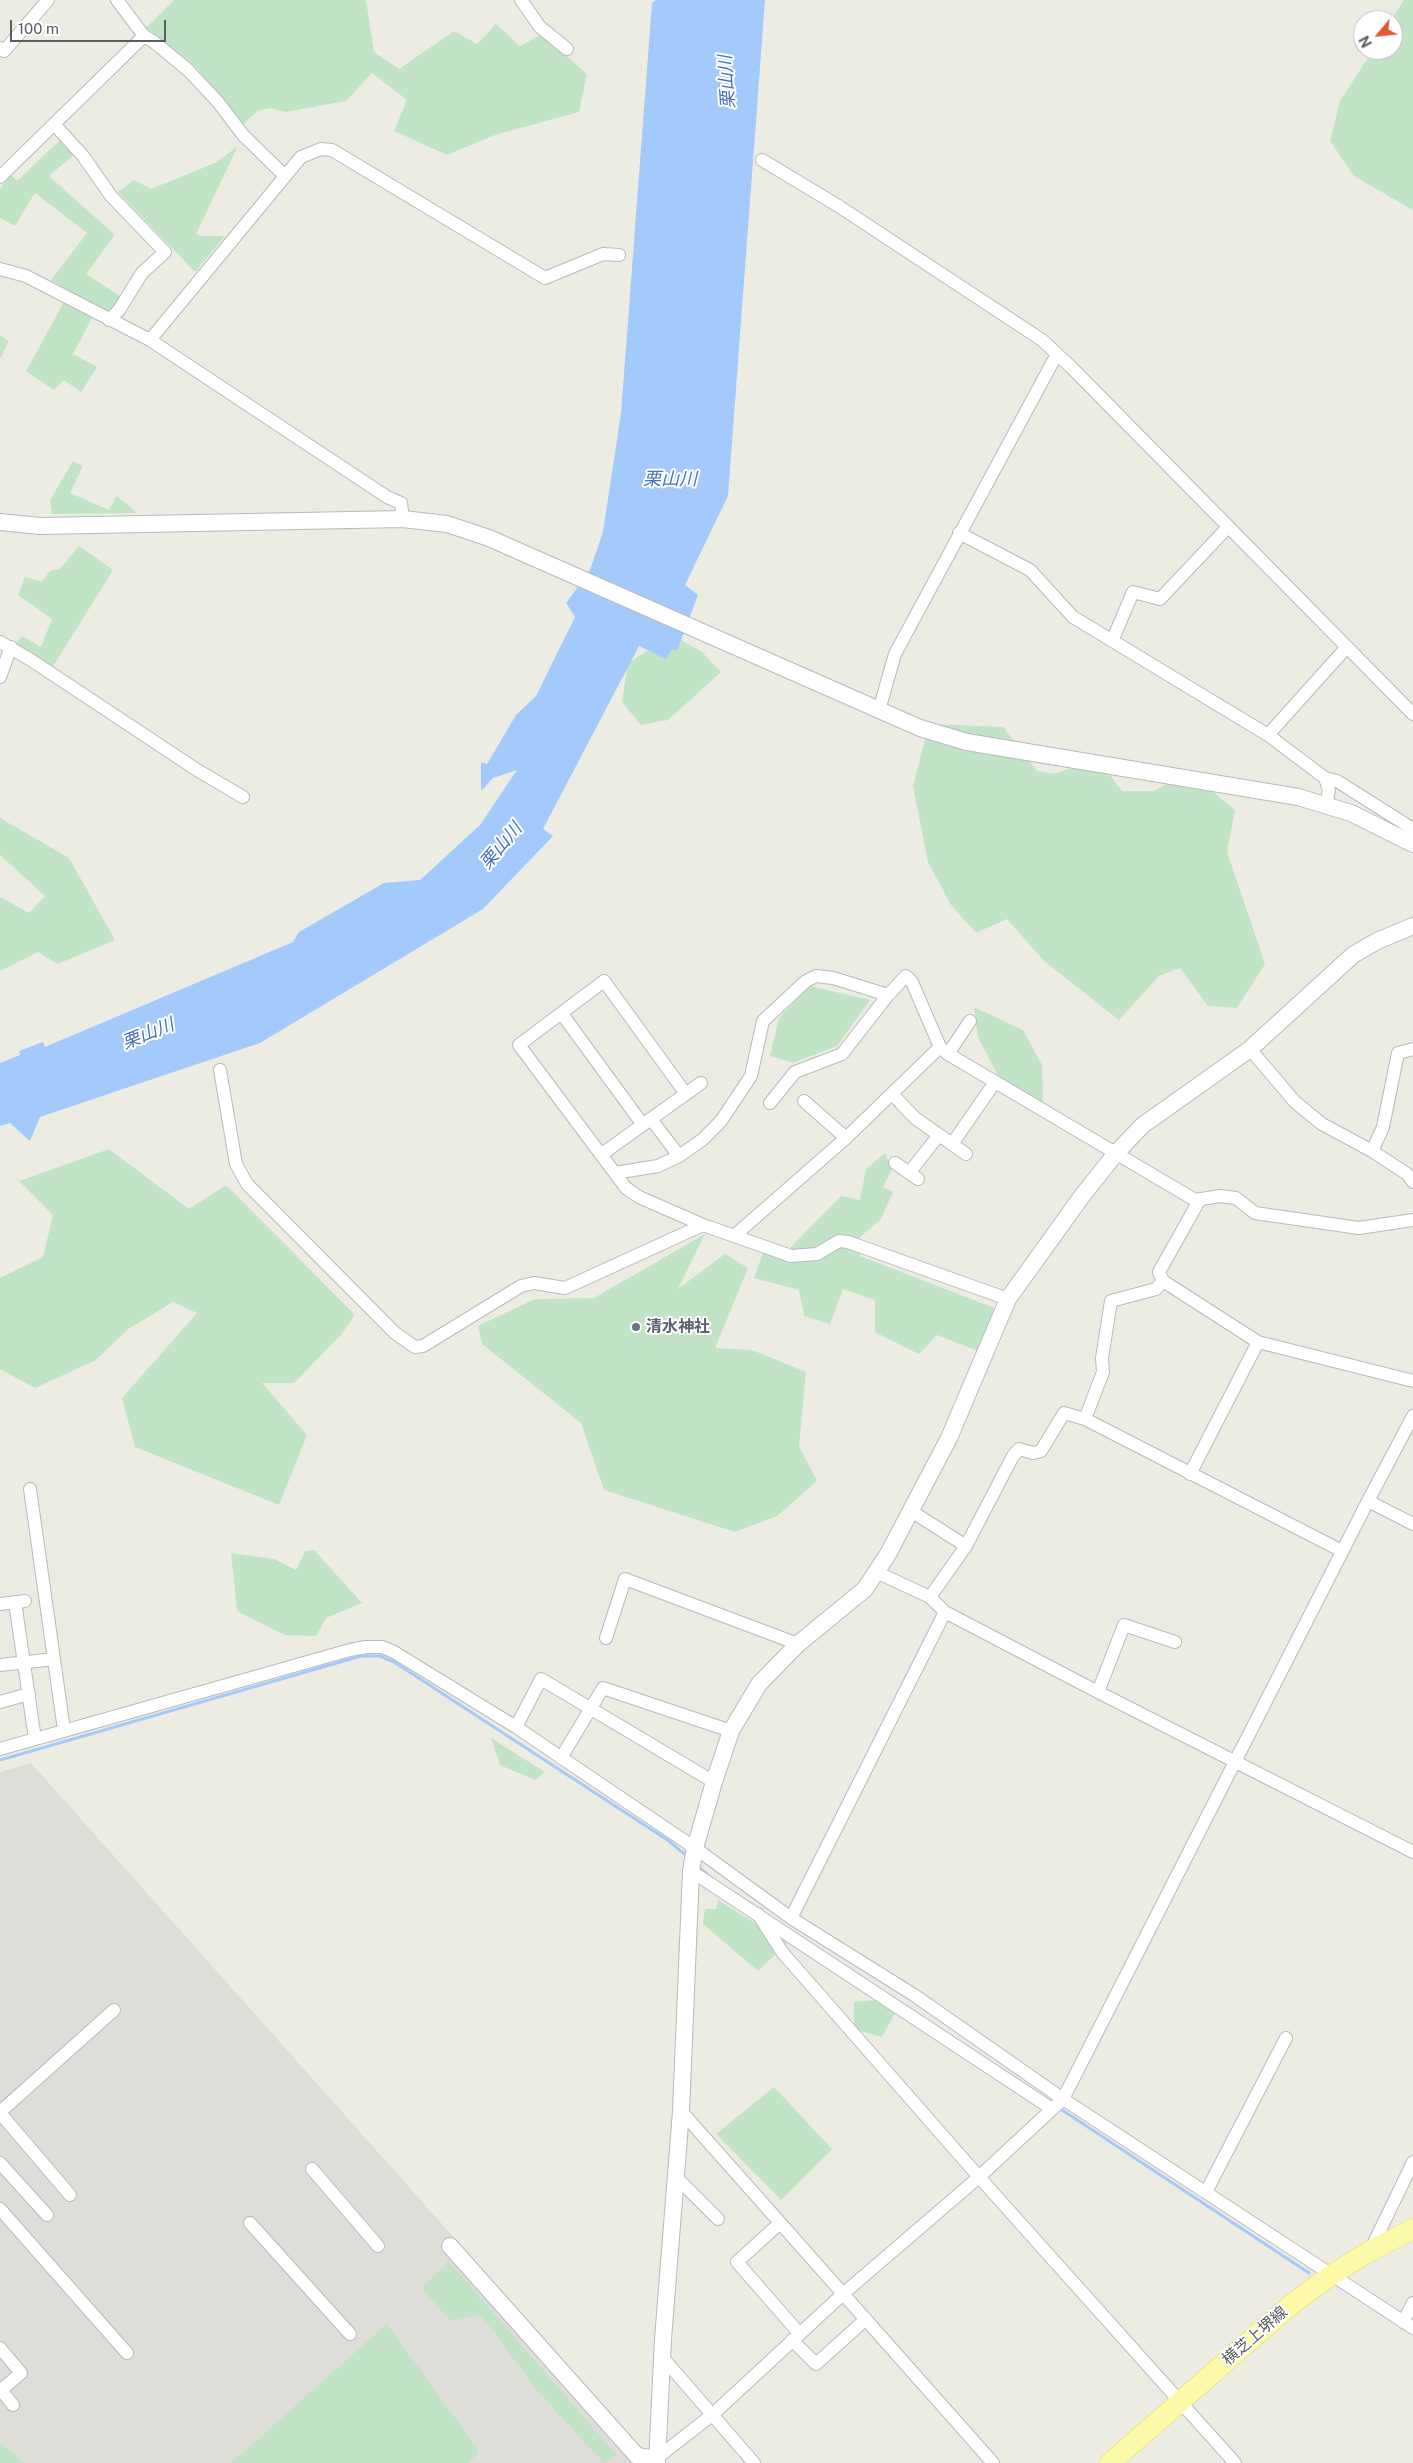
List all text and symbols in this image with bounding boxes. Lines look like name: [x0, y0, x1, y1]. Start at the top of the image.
scale bar: [12, 10, 169, 42]
north arrow: [1353, 10, 1403, 60]
text: 100 m: [18, 20, 59, 37]
text: N: [1356, 33, 1375, 50]
water label: 栗山川: [714, 54, 740, 110]
water label: 栗山川: [643, 468, 697, 490]
water label: 栗山川: [475, 818, 527, 874]
water label: 栗山川: [119, 1014, 177, 1054]
place label: 清水神社: [646, 1317, 710, 1337]
marker: 清水神社: [630, 1321, 642, 1333]
street label: 横芝上堺線: [1219, 2303, 1291, 2369]

